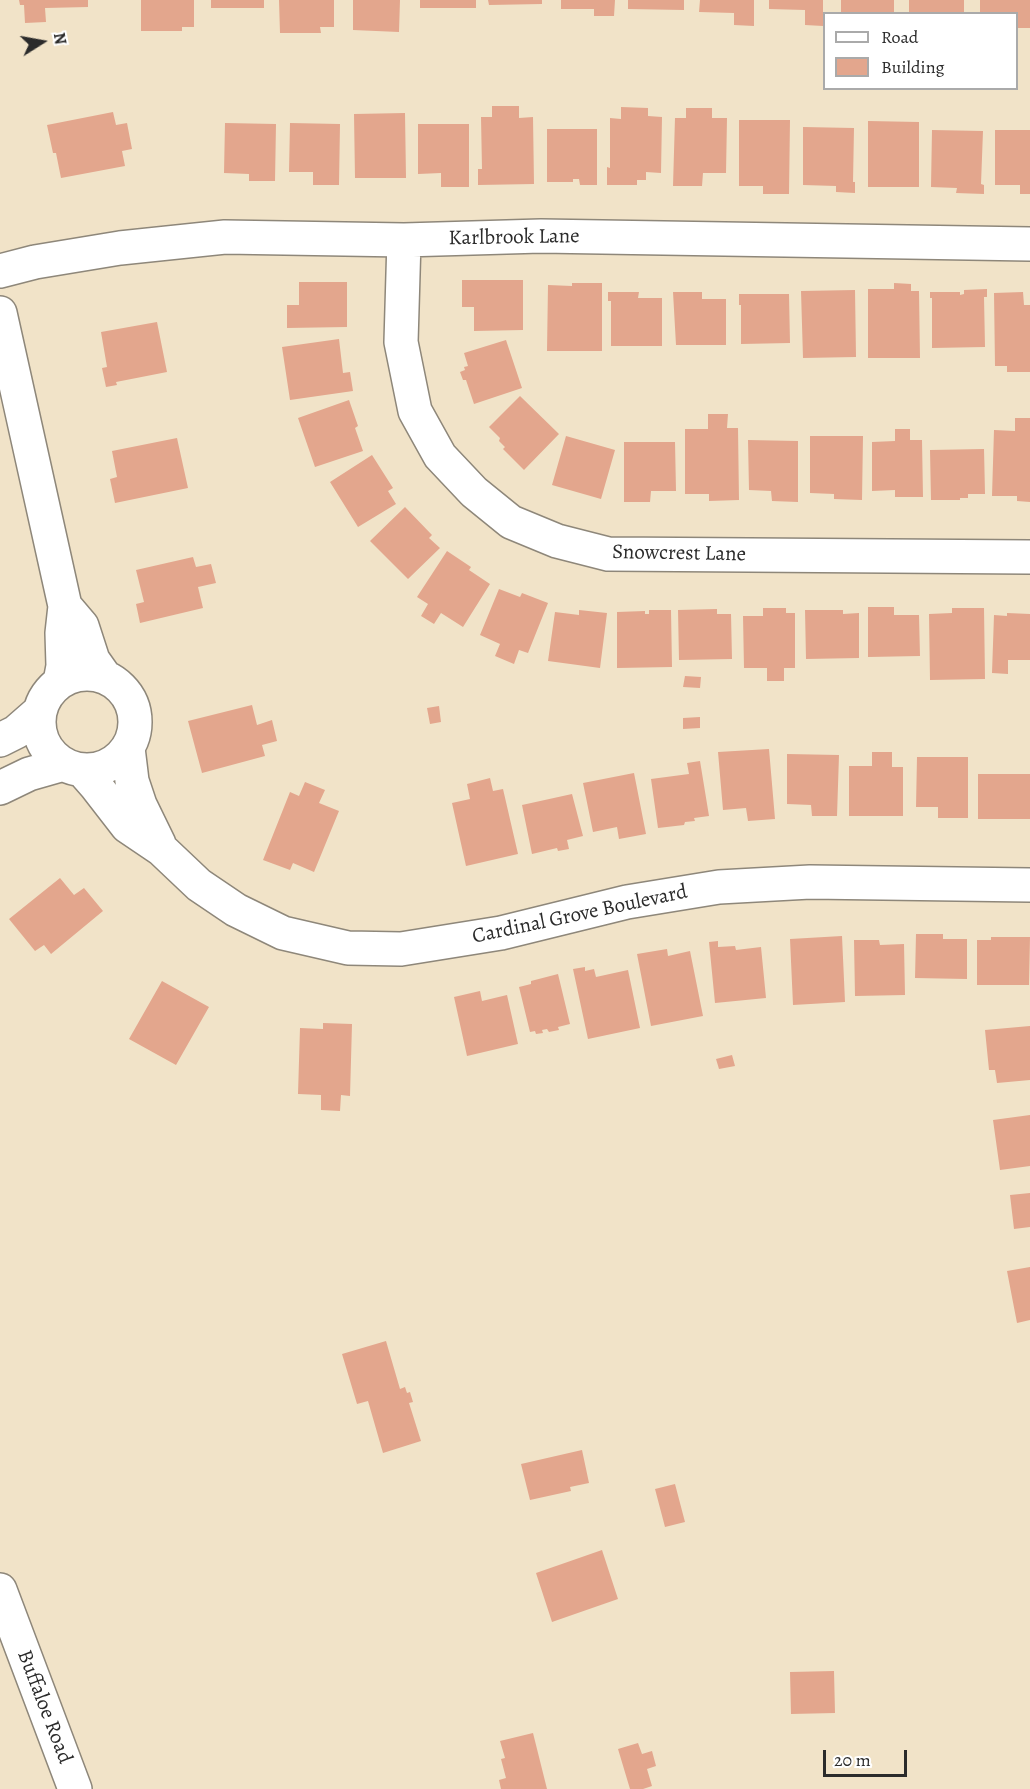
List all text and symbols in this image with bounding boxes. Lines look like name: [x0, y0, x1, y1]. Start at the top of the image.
north arrow: [12, 12, 72, 72]
legend: [823, 12, 1018, 90]
text: Road: [881, 25, 918, 49]
text: N: [48, 31, 72, 46]
text: Building: [881, 55, 945, 79]
street label: Karlbrook Lane: [448, 224, 580, 252]
street label: Snowcrest Lane: [612, 540, 746, 568]
street label: Cardinal Grove Boulevard: [470, 880, 690, 950]
street label: Buffaloe Road: [11, 1647, 77, 1767]
scale bar: [826, 1738, 910, 1776]
text: 20 m: [834, 1748, 871, 1772]

